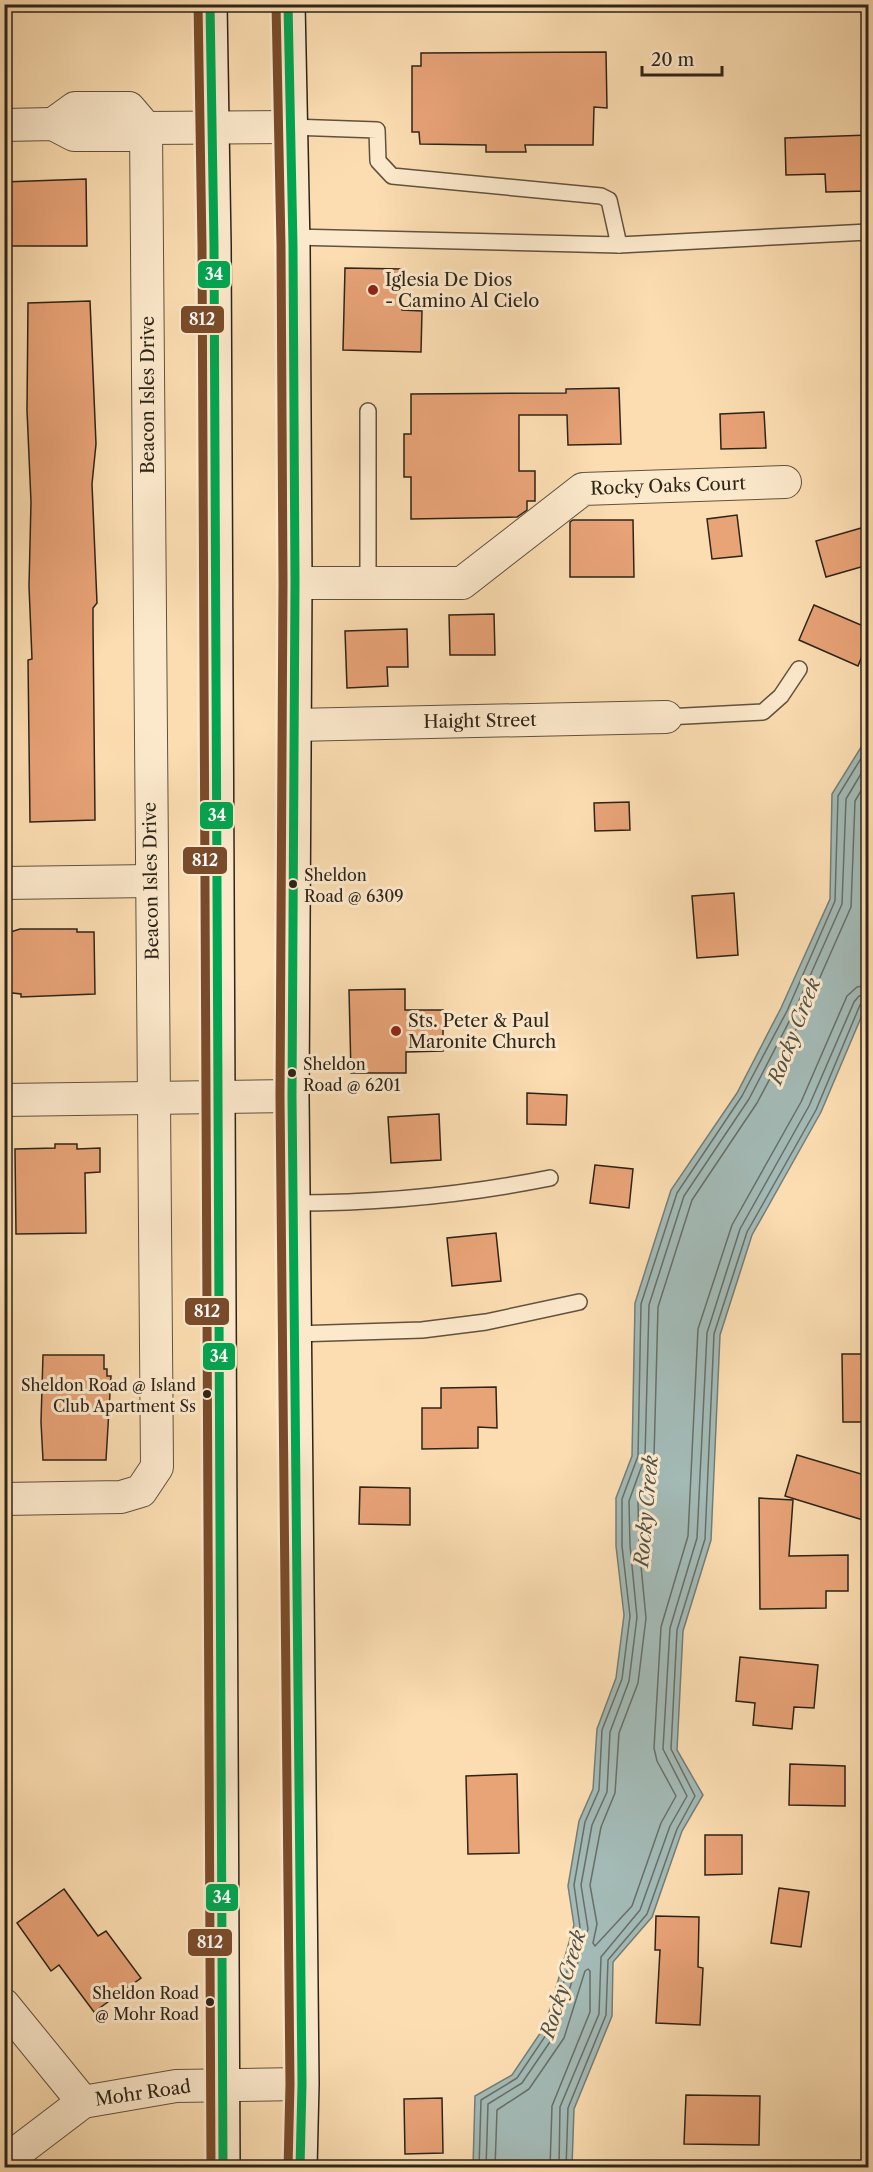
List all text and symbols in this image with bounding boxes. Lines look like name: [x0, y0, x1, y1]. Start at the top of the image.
scale bar: [642, 39, 722, 77]
text: 20 m: [651, 49, 695, 71]
line badge: 34: [197, 260, 231, 289]
text: 34: [205, 264, 223, 284]
place label: Iglesia De Dios - Camino Al Cielo: [385, 269, 539, 312]
marker: Iglesia De Dios - Camino Al Cielo: [366, 283, 380, 297]
line badge: 812: [180, 305, 225, 334]
text: 812: [189, 309, 215, 329]
street label: Beacon Isles Drive: [137, 316, 159, 474]
street label: Rocky Oaks Court: [590, 472, 747, 500]
street label: Haight Street: [423, 709, 537, 733]
line badge: 34: [199, 801, 234, 830]
street label: Beacon Isles Drive: [139, 802, 163, 960]
text: 34: [208, 805, 226, 825]
line badge: 812: [182, 846, 228, 875]
text: 812: [192, 850, 218, 870]
place label: Sheldon Road @ 6309: [304, 865, 404, 906]
marker: Sheldon Road @ 6309: [287, 878, 299, 890]
water label: Rocky Creek: [762, 974, 825, 1089]
place label: Sts. Peter & Paul Maronite Church: [408, 1010, 556, 1053]
marker: Sts. Peter & Paul Maronite Church: [389, 1024, 403, 1038]
place label: Sheldon Road @ 6201: [303, 1054, 401, 1095]
marker: Sheldon Road @ 6201: [286, 1067, 298, 1079]
line badge: 812: [184, 1297, 230, 1326]
text: 812: [194, 1301, 220, 1321]
line badge: 34: [202, 1342, 236, 1371]
text: 34: [210, 1346, 228, 1366]
place label: Sheldon Road @ Island Club Apartment Ss: [21, 1375, 196, 1416]
marker: Sheldon Road @ Island Club Apartment Ss: [201, 1388, 213, 1400]
water label: Rocky Creek: [629, 1454, 663, 1570]
line badge: 34: [205, 1883, 239, 1912]
text: 34: [213, 1887, 231, 1907]
water label: Rocky Creek: [535, 1926, 591, 2043]
line badge: 812: [187, 1928, 233, 1957]
text: 812: [197, 1932, 223, 1952]
place label: Sheldon Road @ Mohr Road: [92, 1983, 199, 2024]
marker: Sheldon Road @ Mohr Road: [204, 1996, 216, 2008]
street label: Mohr Road: [94, 2075, 192, 2111]

